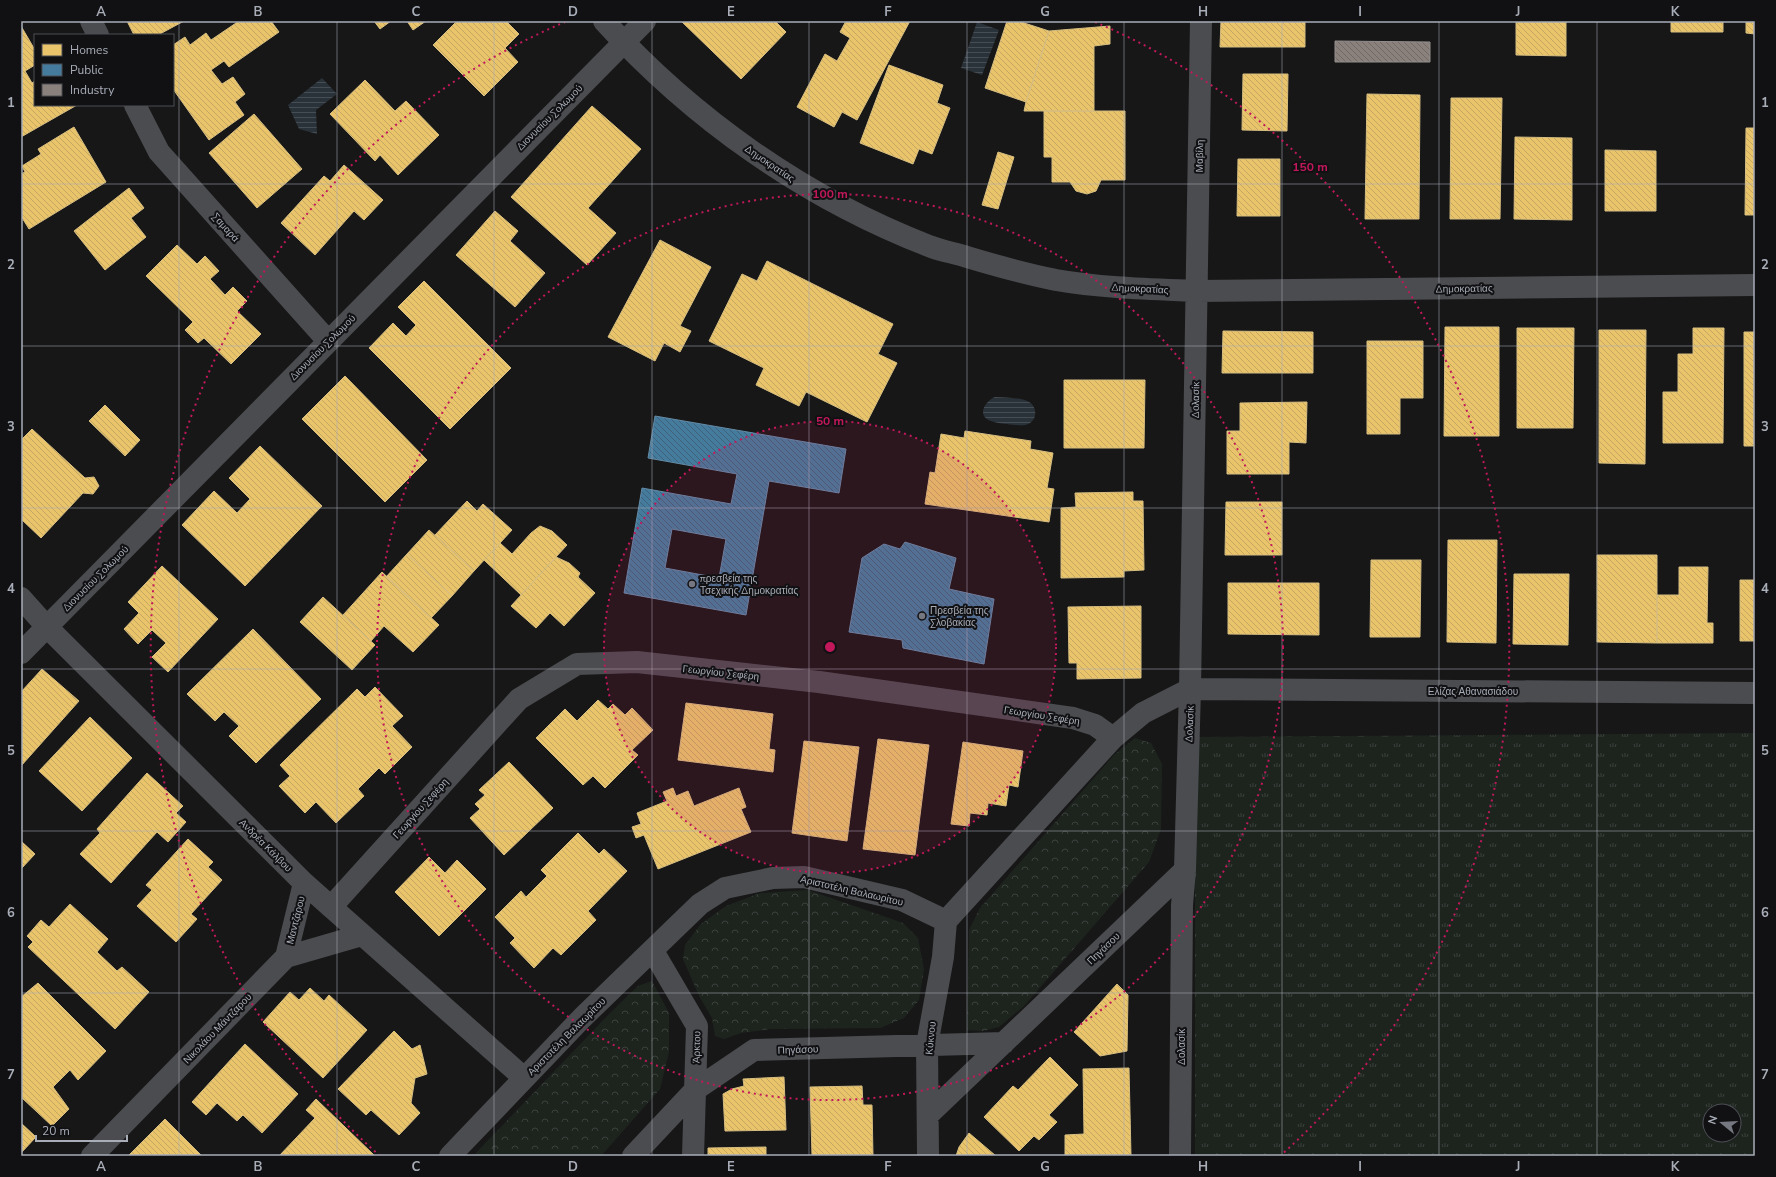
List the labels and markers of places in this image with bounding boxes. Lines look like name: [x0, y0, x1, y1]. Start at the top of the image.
place label: πρεσβεία της Τσεχικής Δημοκρατίας: [700, 572, 799, 598]
marker: πρεσβεία της Τσεχικής Δημοκρατίας: [687, 579, 697, 589]
place label: Πρεσβεία της Σλοβακίας: [930, 604, 989, 630]
marker: Πρεσβεία της Σλοβακίας: [917, 611, 927, 621]
centre of rings: [823, 640, 837, 654]

